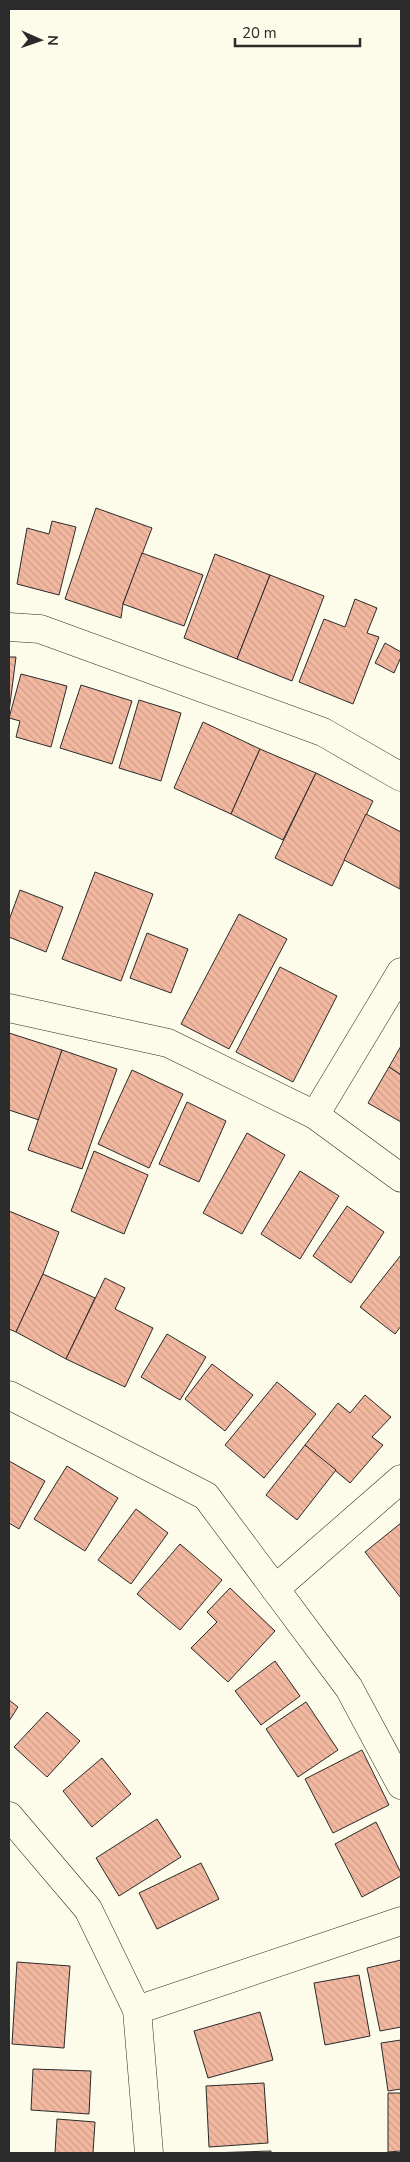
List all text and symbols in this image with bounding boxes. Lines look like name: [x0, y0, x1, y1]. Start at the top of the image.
north arrow: [15, 15, 65, 65]
scale bar: [235, 15, 360, 47]
text: 20 m: [242, 23, 277, 43]
text: N: [43, 35, 62, 46]

